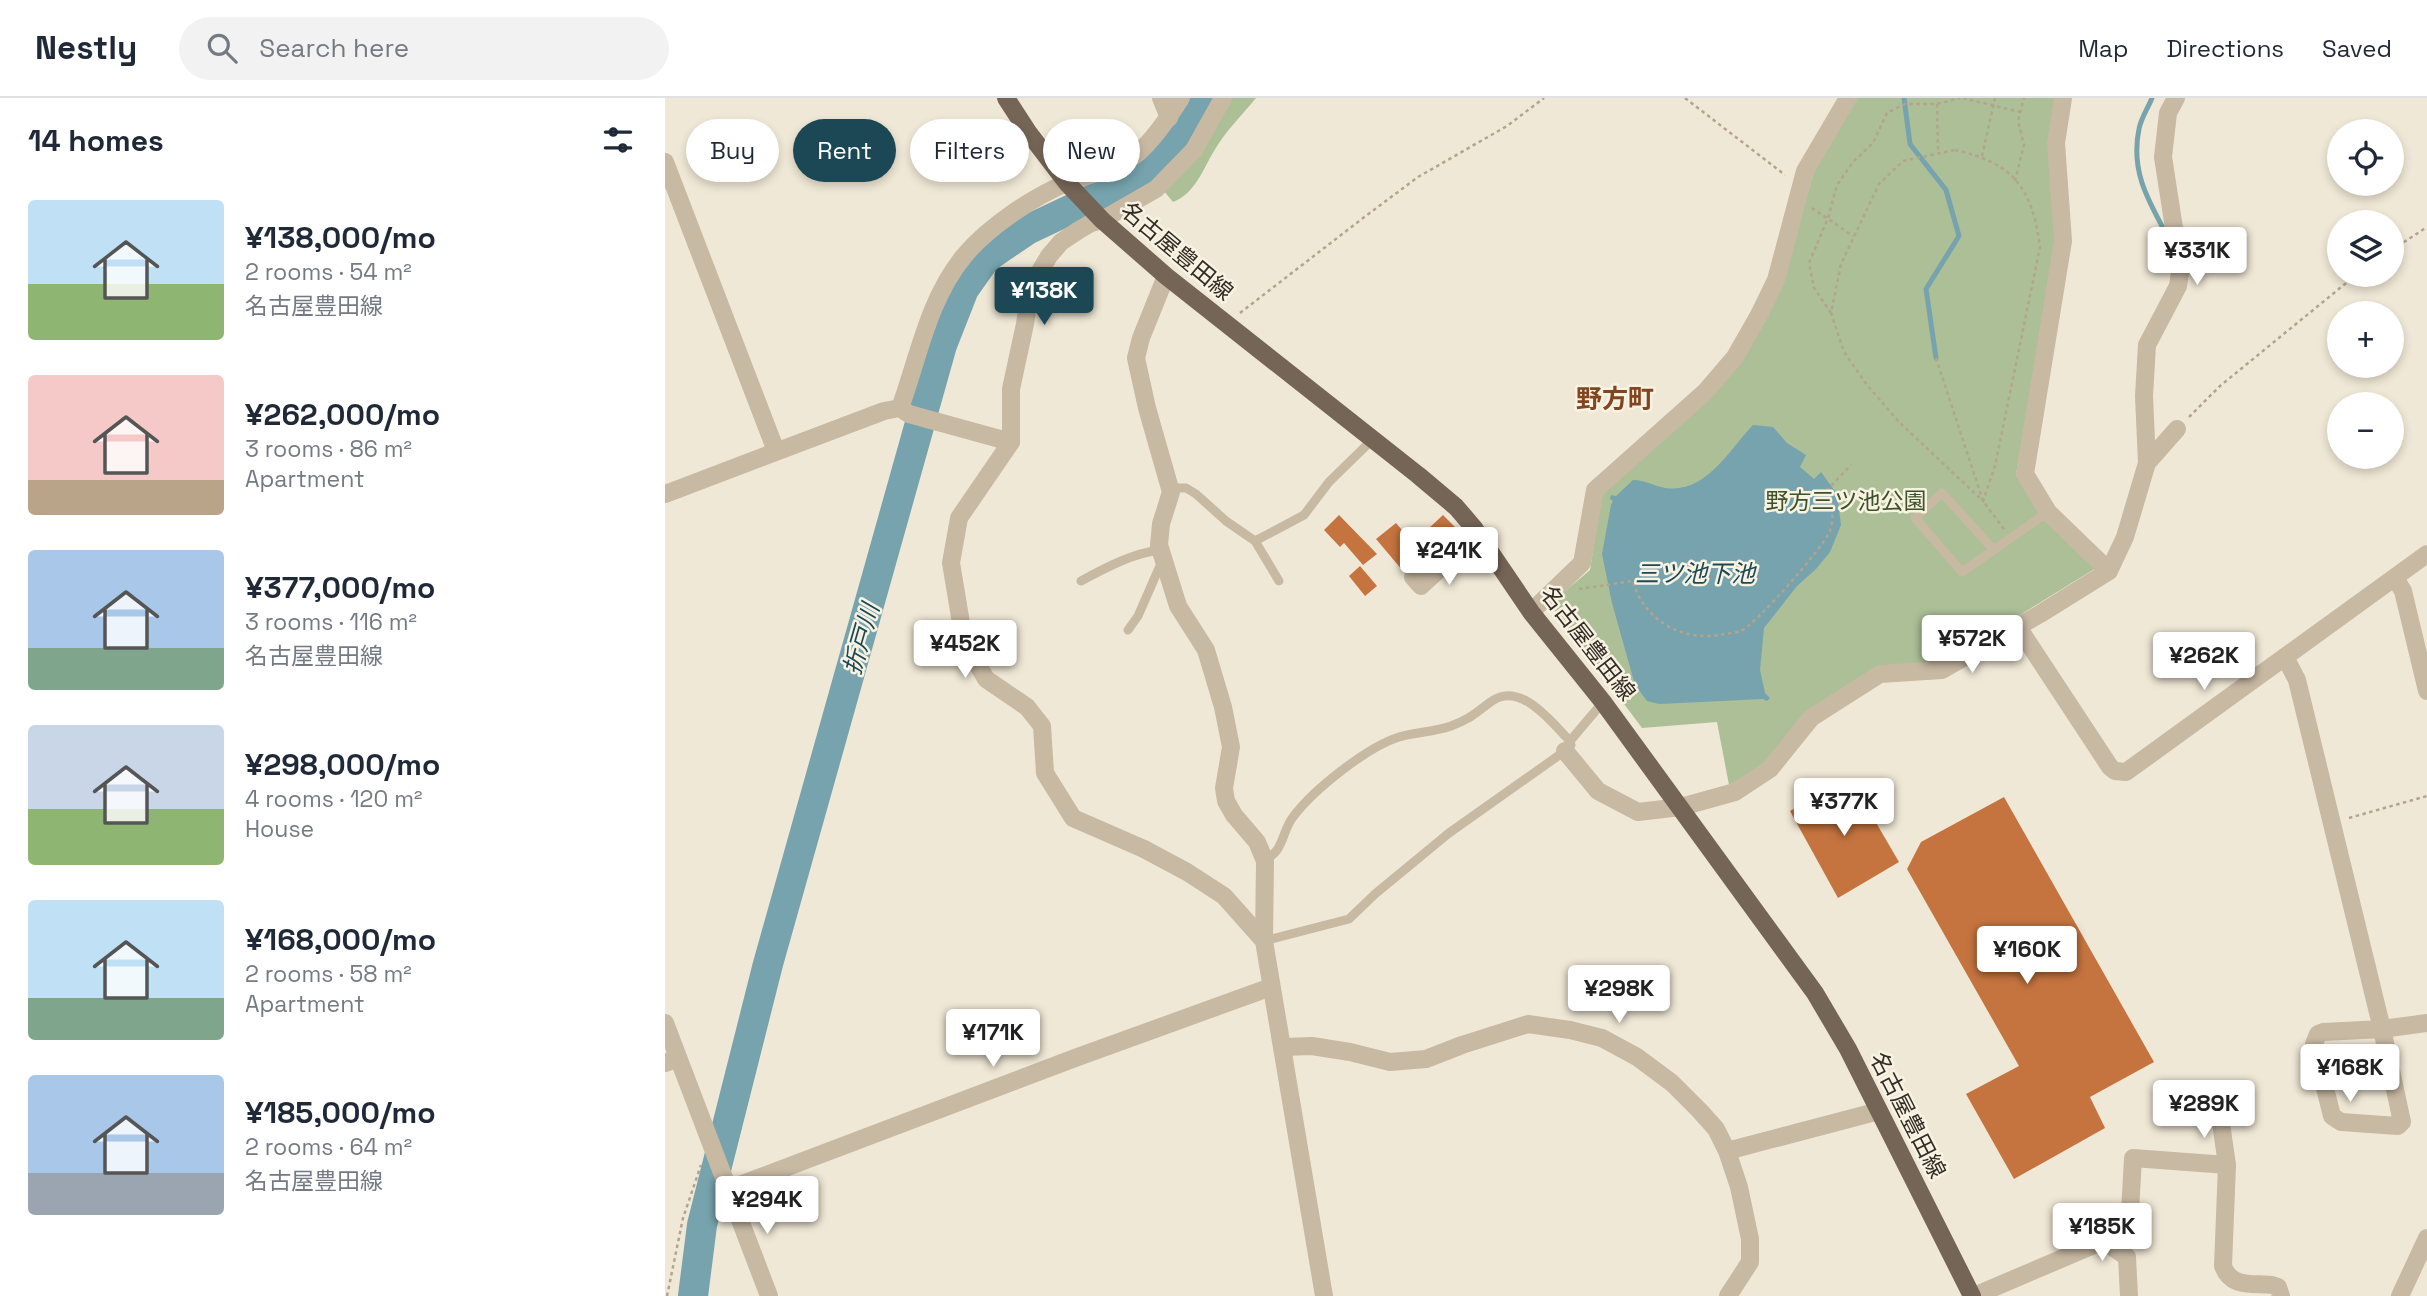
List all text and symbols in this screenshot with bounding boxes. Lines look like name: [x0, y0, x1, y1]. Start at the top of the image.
search box: [179, 17, 669, 80]
text: Nestly: [35, 27, 137, 69]
icon: search: [203, 29, 241, 67]
text: Search here: [259, 31, 409, 65]
text: Map: [2078, 33, 2128, 64]
text: Directions: [2166, 33, 2284, 64]
text: Saved: [2322, 33, 2392, 64]
chip: Buy: [686, 119, 779, 182]
chip: Rent: [793, 119, 896, 182]
chip: Filters: [910, 119, 1029, 182]
chip: New: [1043, 119, 1140, 182]
map controls: [2327, 119, 2404, 469]
button: locate: [2327, 119, 2404, 196]
text: 14 homes: [28, 121, 164, 160]
icon: filters: [599, 121, 637, 159]
street label: 名古屋豊田線: [1115, 195, 1239, 307]
button: layers: [2327, 210, 2404, 287]
text: ¥138,000/mo: [245, 218, 436, 257]
icon: home: [84, 228, 168, 312]
pin: ¥331K: [2148, 228, 2246, 287]
text: ¥331K: [2164, 235, 2230, 265]
text: 2 rooms · 54 m²: [245, 257, 412, 287]
pin: ¥138K: [995, 268, 1093, 327]
text: ¥138K: [1011, 275, 1077, 305]
text: 名古屋豊田線: [245, 291, 383, 321]
button: +: [2327, 301, 2404, 378]
district label: 野方町: [1576, 382, 1654, 416]
button: −: [2327, 392, 2404, 469]
text: ¥262,000/mo: [245, 395, 440, 434]
icon: home: [84, 403, 168, 487]
text: 3 rooms · 86 m²: [245, 434, 412, 464]
text: Apartment: [245, 464, 365, 494]
park label: 野方三ツ池公園: [1766, 486, 1927, 516]
pin: ¥241K: [1400, 528, 1498, 587]
text: ¥241K: [1416, 535, 1482, 565]
water label: 三ツ池下池: [1635, 558, 1757, 589]
text: ¥377,000/mo: [245, 568, 435, 607]
icon: home: [84, 578, 168, 662]
street label: 名古屋豊田線: [1534, 579, 1642, 707]
water label: 折戸川: [836, 597, 887, 678]
text: 3 rooms · 116 m²: [245, 607, 417, 637]
pin: ¥572K: [1923, 616, 2021, 675]
pin: ¥452K: [916, 620, 1014, 680]
text: ¥572K: [1938, 623, 2006, 653]
text: ¥452K: [930, 628, 1000, 658]
pin: ¥262K: [2155, 632, 2253, 692]
text: ¥262K: [2169, 640, 2239, 670]
text: 名古屋豊田線: [245, 641, 383, 671]
text: ¥298,000/mo: [245, 745, 440, 784]
icon: home: [84, 753, 168, 837]
pin: ¥377K: [1795, 778, 1893, 838]
text: 4 rooms · 120 m²: [245, 784, 422, 814]
text: ¥377K: [1810, 786, 1878, 816]
text: House: [245, 814, 314, 844]
text: ¥168,000/mo: [245, 920, 436, 959]
pin: ¥160K: [1978, 926, 2076, 986]
icon: home: [84, 928, 168, 1012]
text: ¥160K: [1993, 934, 2061, 964]
text: 2 rooms · 58 m²: [245, 959, 412, 989]
pin: ¥298K: [1570, 965, 1668, 1025]
text: ¥298K: [1584, 973, 1654, 1003]
text: Apartment: [245, 989, 365, 1019]
pin: ¥171K: [944, 1010, 1042, 1069]
text: ¥171K: [962, 1017, 1024, 1047]
pin: ¥168K: [2301, 1044, 2399, 1104]
street label: 名古屋豊田線: [1863, 1047, 1953, 1183]
text: ¥168K: [2316, 1052, 2384, 1082]
pin: ¥289K: [2155, 1080, 2253, 1140]
text: ¥289K: [2169, 1088, 2239, 1118]
text: ¥185,000/mo: [245, 1093, 436, 1132]
icon: home: [84, 1103, 168, 1187]
text: 2 rooms · 64 m²: [245, 1132, 412, 1162]
text: 名古屋豊田線: [245, 1166, 383, 1196]
pin: ¥294K: [718, 1176, 816, 1236]
text: ¥294K: [731, 1184, 803, 1214]
pin: ¥185K: [2053, 1204, 2151, 1263]
text: ¥185K: [2069, 1211, 2135, 1241]

